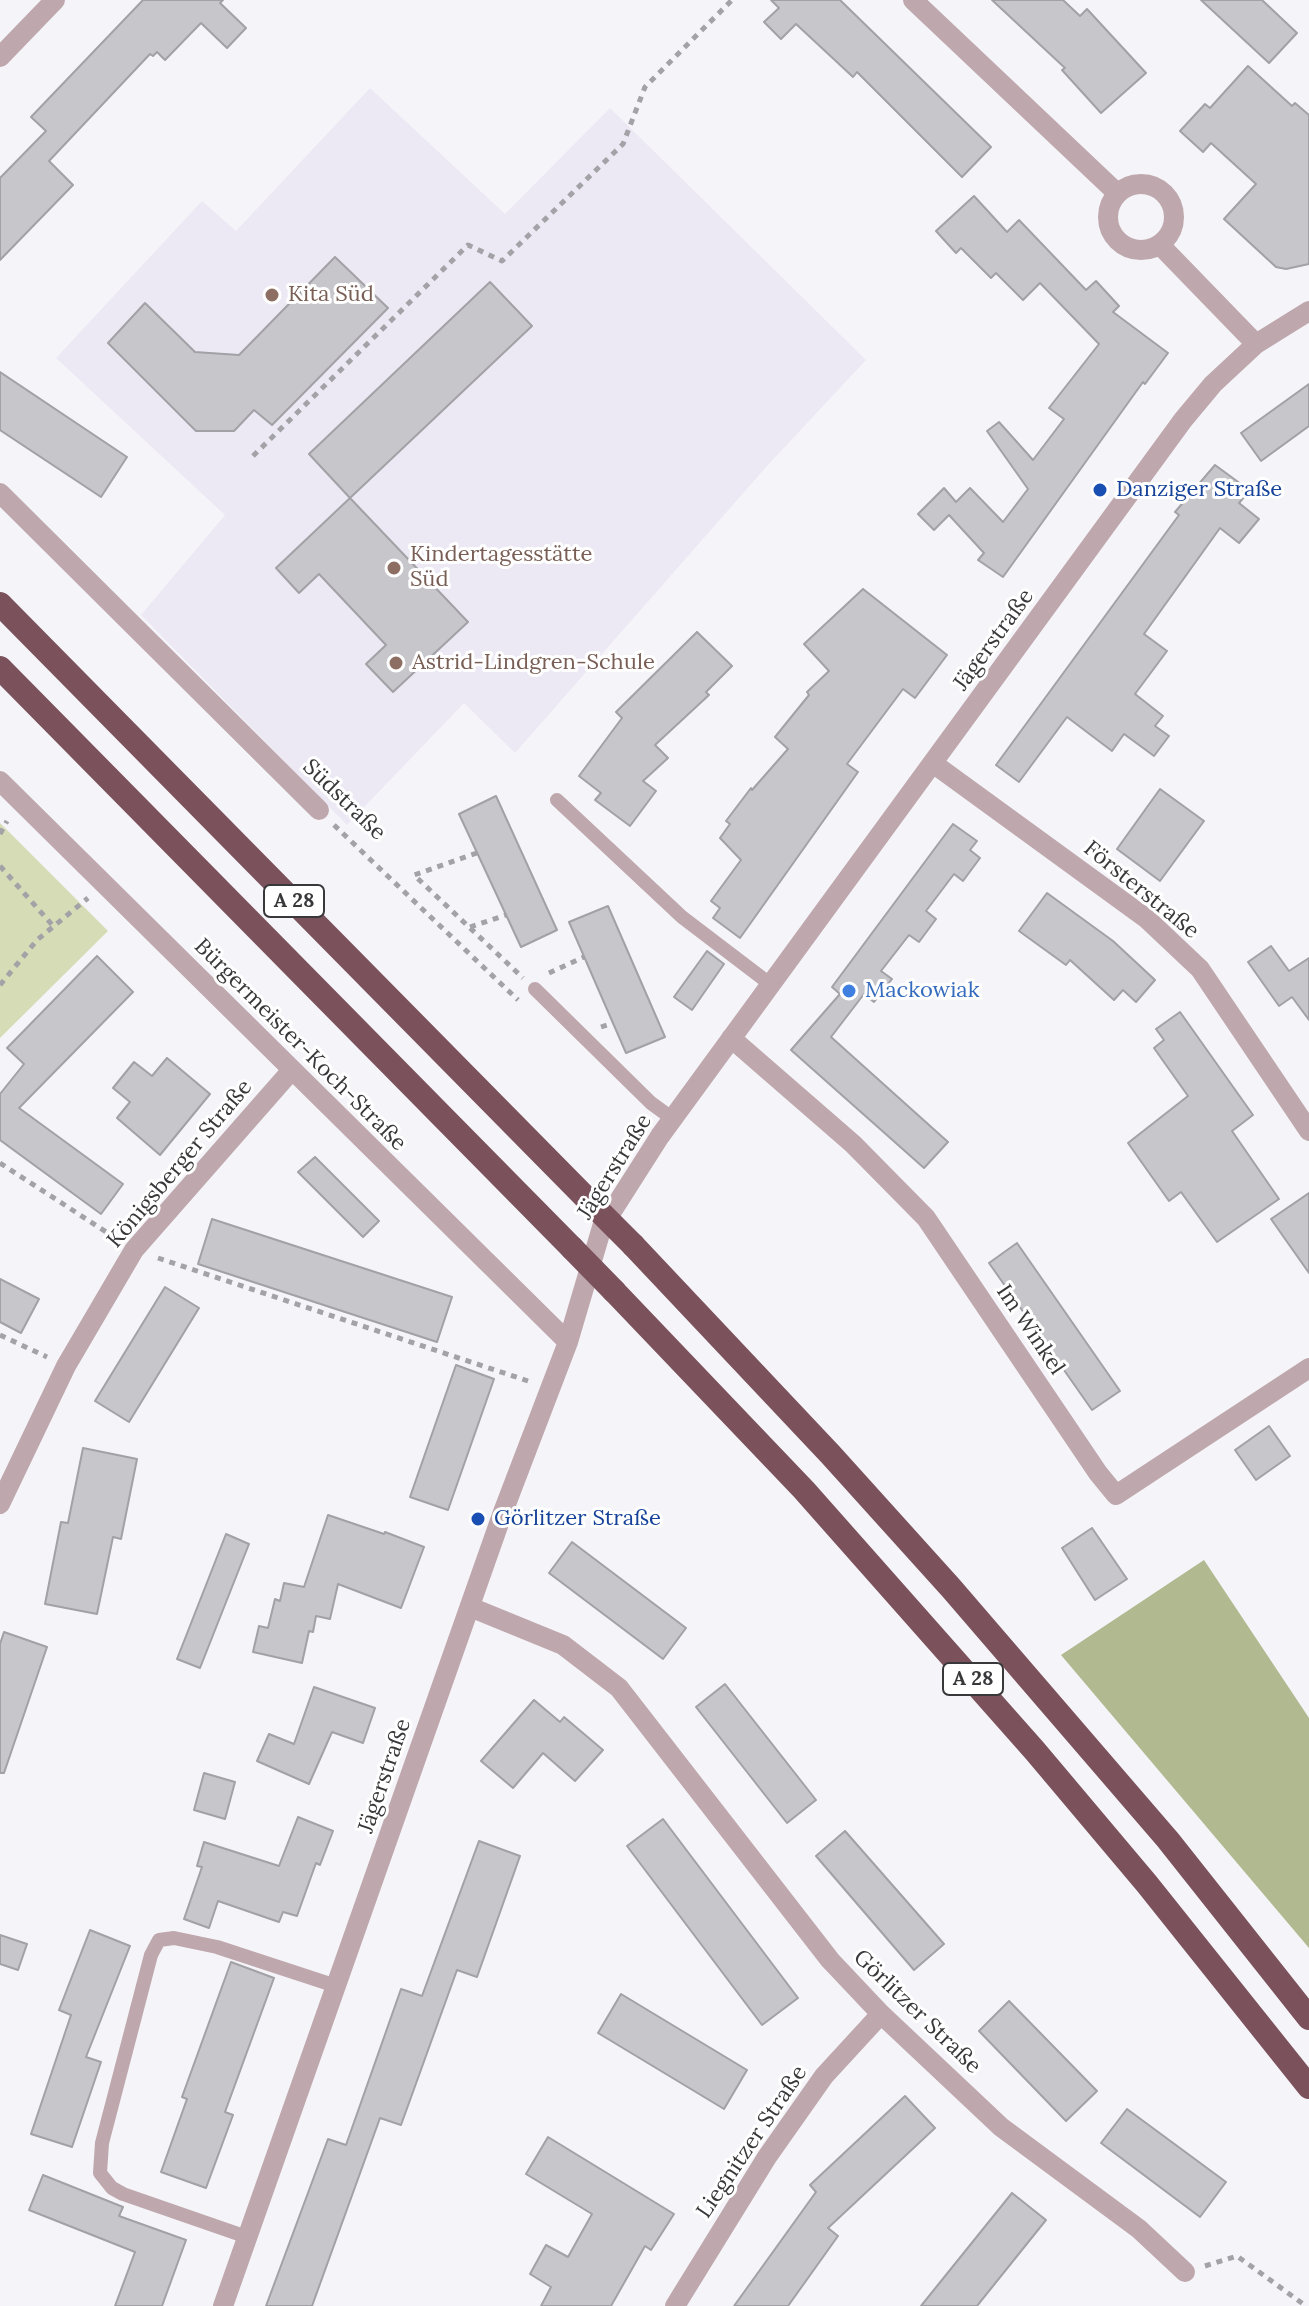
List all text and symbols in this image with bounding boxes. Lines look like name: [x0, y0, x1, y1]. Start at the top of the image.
place label: Kita Süd: [288, 282, 374, 308]
marker: Kita Süd: [263, 286, 281, 304]
place label: Danziger Straße: [1116, 477, 1282, 503]
marker: Danziger Straße: [1091, 481, 1109, 499]
place label: Kindertagesstätte Süd: [410, 542, 592, 594]
marker: Kindertagesstätte Süd: [385, 559, 403, 577]
street label: Jägerstraße: [948, 584, 1040, 696]
place label: Astrid-Lindgren-Schule: [412, 650, 655, 676]
marker: Astrid-Lindgren-Schule: [387, 654, 405, 672]
street label: Südstraße: [297, 754, 391, 846]
street label: Försterstraße: [1078, 835, 1204, 945]
road number: A 28: [264, 885, 324, 917]
street label: Bürgermeister-Koch-Straße: [188, 933, 412, 1157]
place label: Mackowiak: [865, 978, 980, 1004]
marker: Mackowiak: [840, 982, 858, 1000]
street label: Königsberger Straße: [102, 1075, 258, 1253]
street label: Jägerstraße: [572, 1110, 658, 1224]
street label: Im Winkel: [990, 1280, 1070, 1380]
place label: Görlitzer Straße: [494, 1506, 661, 1532]
marker: Görlitzer Straße: [469, 1510, 487, 1528]
road number: A 28: [943, 1663, 1003, 1695]
street label: Jägerstraße: [353, 1715, 417, 1837]
street label: Görlitzer Straße: [848, 1945, 986, 2079]
street label: Liegnitzer Straße: [691, 2061, 813, 2223]

